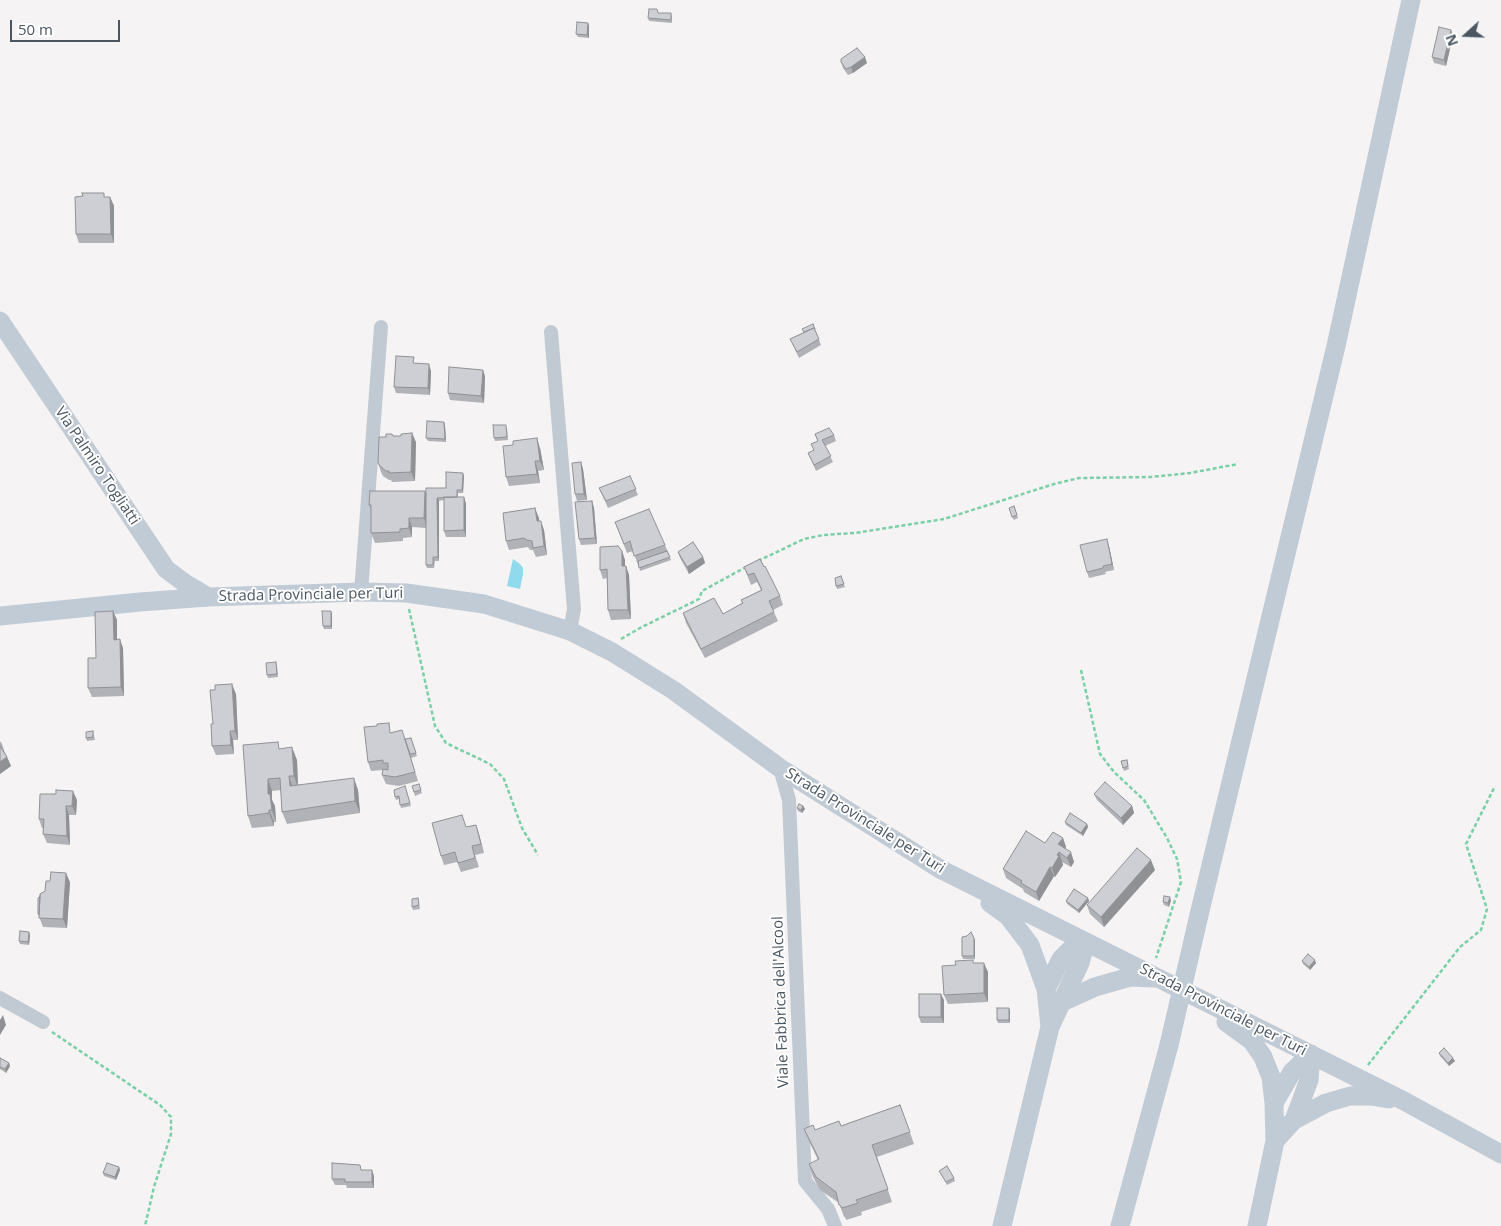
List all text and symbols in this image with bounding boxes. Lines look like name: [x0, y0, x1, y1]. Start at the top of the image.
scale bar: [12, 10, 122, 42]
north arrow: [1441, 10, 1491, 60]
text: 50 m: [18, 19, 53, 39]
text: N: [1441, 32, 1462, 49]
street label: Via Palmiro Togliatti: [51, 403, 143, 529]
street label: Strada Provinciale per Turi: [219, 584, 403, 606]
street label: Strada Provinciale per Turi: [782, 764, 948, 878]
street label: Viale Fabbrica dell'Alcool: [769, 916, 793, 1088]
street label: Strada Provinciale per Turi: [1137, 960, 1309, 1060]

